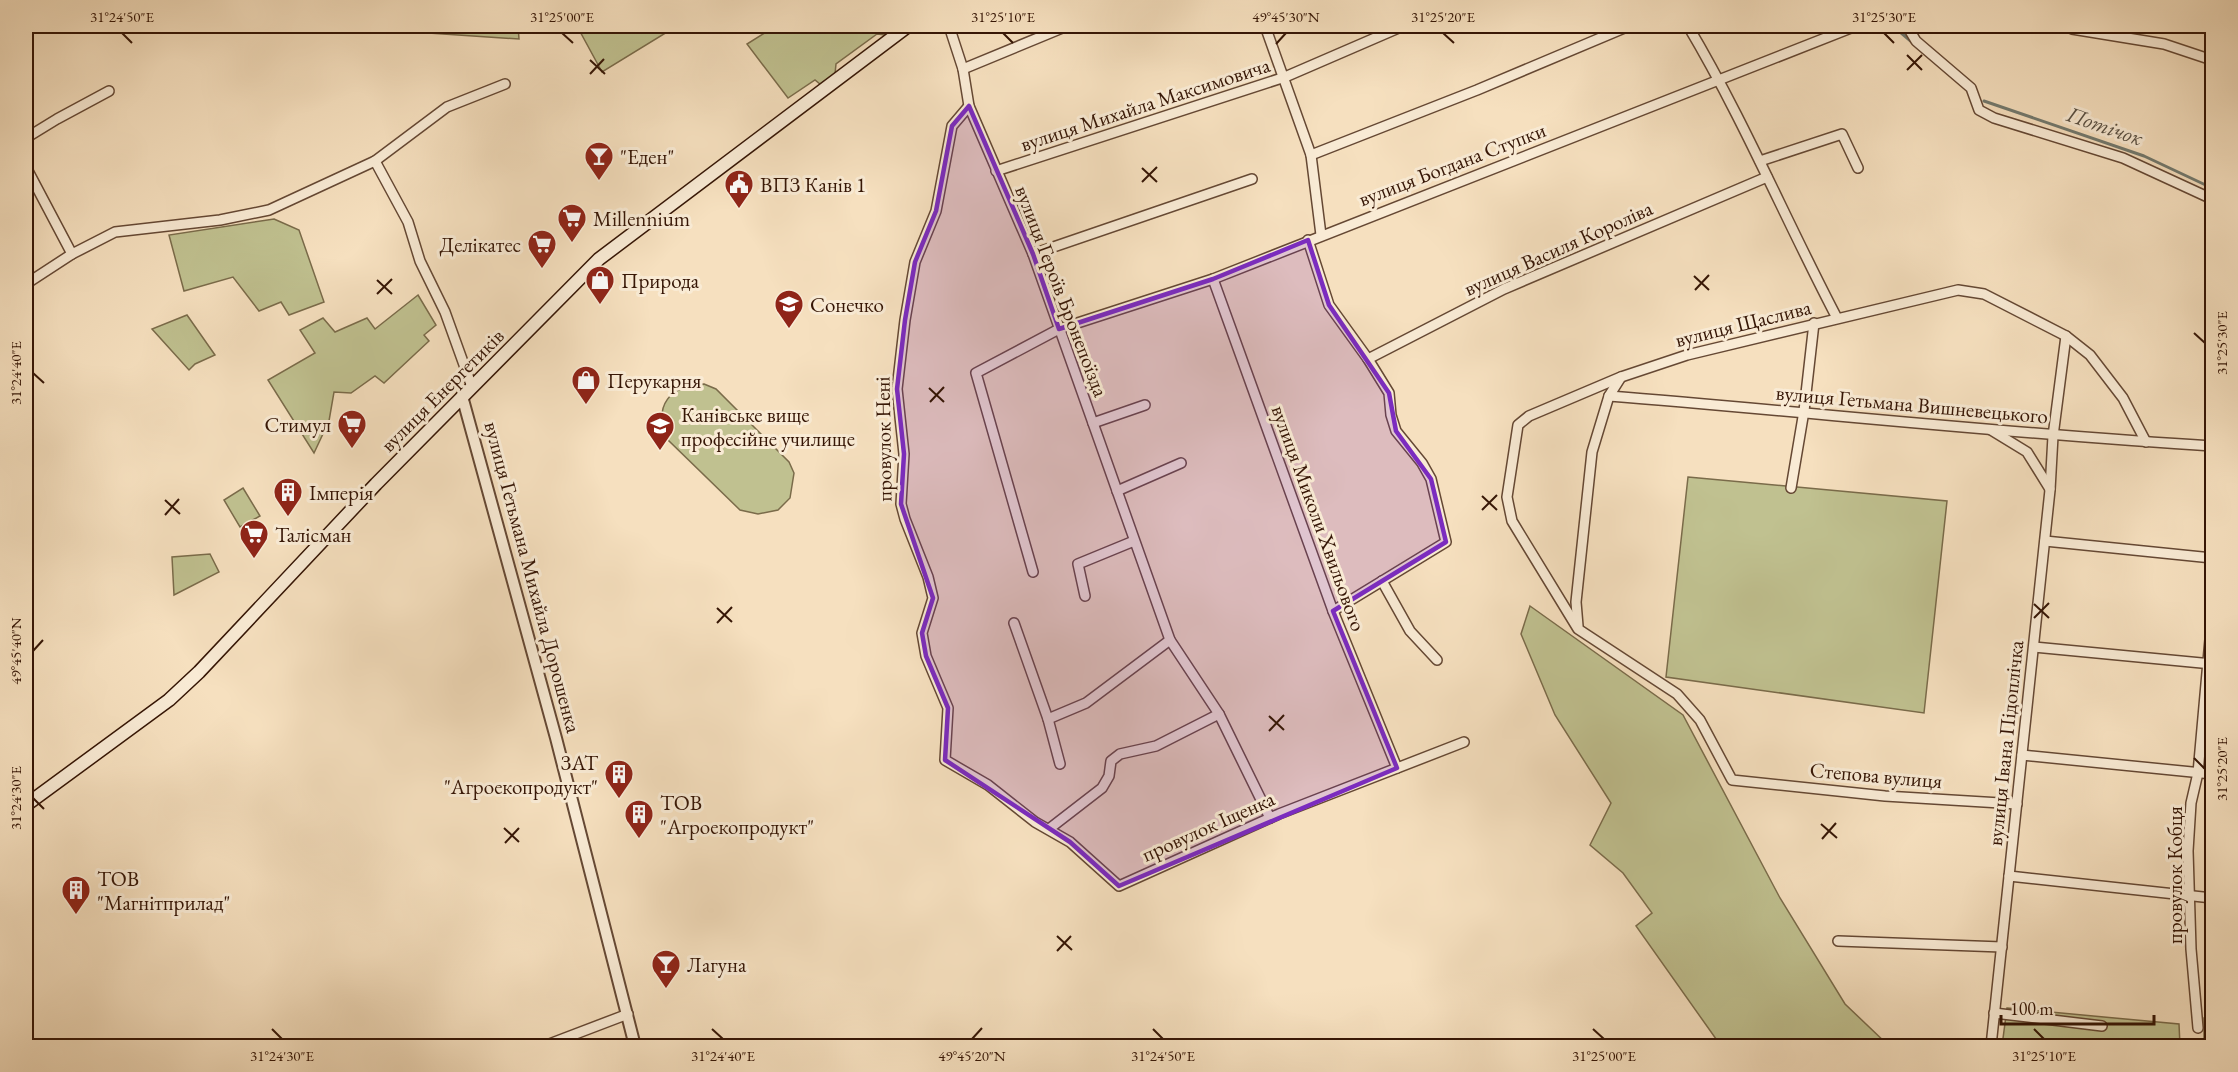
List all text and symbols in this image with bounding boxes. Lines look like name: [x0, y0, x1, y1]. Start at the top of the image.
text: 31°24'50"E: [90, 7, 155, 26]
text: 31°25'00"E: [530, 7, 595, 26]
text: 31°25'10"E: [971, 7, 1036, 26]
text: 49°45'30"N: [1252, 7, 1320, 26]
text: 31°25'20"E: [1411, 7, 1476, 26]
text: 31°25'30"E: [1852, 7, 1917, 26]
street label: вулиця Михайла Максимовича: [1017, 51, 1274, 157]
water label: Потічок: [2062, 99, 2147, 153]
street label: вулиця Богдана Ступки: [1355, 116, 1549, 212]
bar icon: "Еден": [583, 140, 615, 182]
place label: "Еден": [620, 143, 674, 170]
public building icon: ВПЗ Канів 1: [723, 168, 755, 210]
place label: ВПЗ Канів 1: [760, 171, 866, 198]
street label: вулиця Героїв Бронепоїзда: [1009, 182, 1115, 401]
street label: вулиця Василя Короліва: [1459, 194, 1657, 302]
supermarket icon: Millennium: [556, 202, 588, 244]
place label: Millennium: [593, 205, 690, 232]
supermarket icon: Делікатес: [526, 228, 558, 270]
place label: Делікатес: [440, 231, 521, 258]
shop icon: Природа: [584, 264, 616, 306]
place label: Природа: [621, 267, 700, 294]
school or university icon: Сонечко: [773, 288, 805, 330]
place label: Сонечко: [810, 291, 884, 318]
street label: вулиця Щаслива: [1672, 293, 1815, 353]
text: 31°25'30"E: [2212, 310, 2231, 375]
street label: вулиця Енергетиків: [374, 322, 510, 458]
text: 31°24'40"E: [6, 340, 25, 405]
shop icon: Перукарня: [570, 364, 602, 406]
place label: Перукарня: [607, 367, 701, 394]
street label: провулок Нені: [868, 376, 898, 502]
street label: вулиця Гетьмана Вишневецького: [1775, 379, 2049, 429]
place label: Канівське вище професійне училище: [681, 401, 855, 452]
street label: вулиця Миколи Хвильового: [1265, 401, 1373, 635]
supermarket icon: Стимул: [336, 408, 368, 450]
school or university icon: Канівське вище професійне училище: [644, 410, 676, 452]
place label: Стимул: [264, 411, 331, 438]
street label: вулиця Гетьмана Михайла Дорошенка: [478, 418, 588, 736]
building icon: Імперія: [272, 476, 304, 518]
place label: Імперія: [309, 479, 373, 506]
supermarket icon: Талісман: [238, 518, 270, 560]
place label: Талісман: [275, 521, 352, 548]
text: 49°45'40"N: [6, 617, 25, 685]
street label: вулиця Івана Підоплічка: [1981, 638, 2029, 847]
text: 31°25'20"E: [2212, 736, 2231, 801]
place label: ЗАТ "Агроекопродукт": [444, 749, 599, 800]
street label: Степова вулиця: [1809, 756, 1943, 794]
building icon: ЗАТ "Агроекопродукт": [603, 758, 635, 800]
text: 31°24'30"E: [6, 765, 25, 830]
street label: провулок Іщенка: [1137, 784, 1279, 867]
place label: ТОВ "Агроекопродукт": [660, 789, 814, 840]
building icon: ТОВ "Агроекопродукт": [623, 798, 655, 840]
street label: провулок Кобця: [2161, 806, 2188, 944]
place label: ТОВ "Магнітприлад": [97, 865, 230, 916]
building icon: ТОВ "Магнітприлад": [60, 874, 92, 916]
bar icon: Лагуна: [650, 948, 682, 990]
place label: Лагуна: [687, 951, 747, 978]
scale bar: [2001, 988, 2154, 1026]
text: 100 m: [2010, 997, 2054, 1020]
text: 31°24'30"E: [250, 1046, 315, 1065]
text: 31°24'40"E: [691, 1046, 756, 1065]
text: 49°45'20"N: [938, 1046, 1006, 1065]
text: 31°24'50"E: [1131, 1046, 1196, 1065]
text: 31°25'00"E: [1572, 1046, 1637, 1065]
text: 31°25'10"E: [2012, 1046, 2077, 1065]

